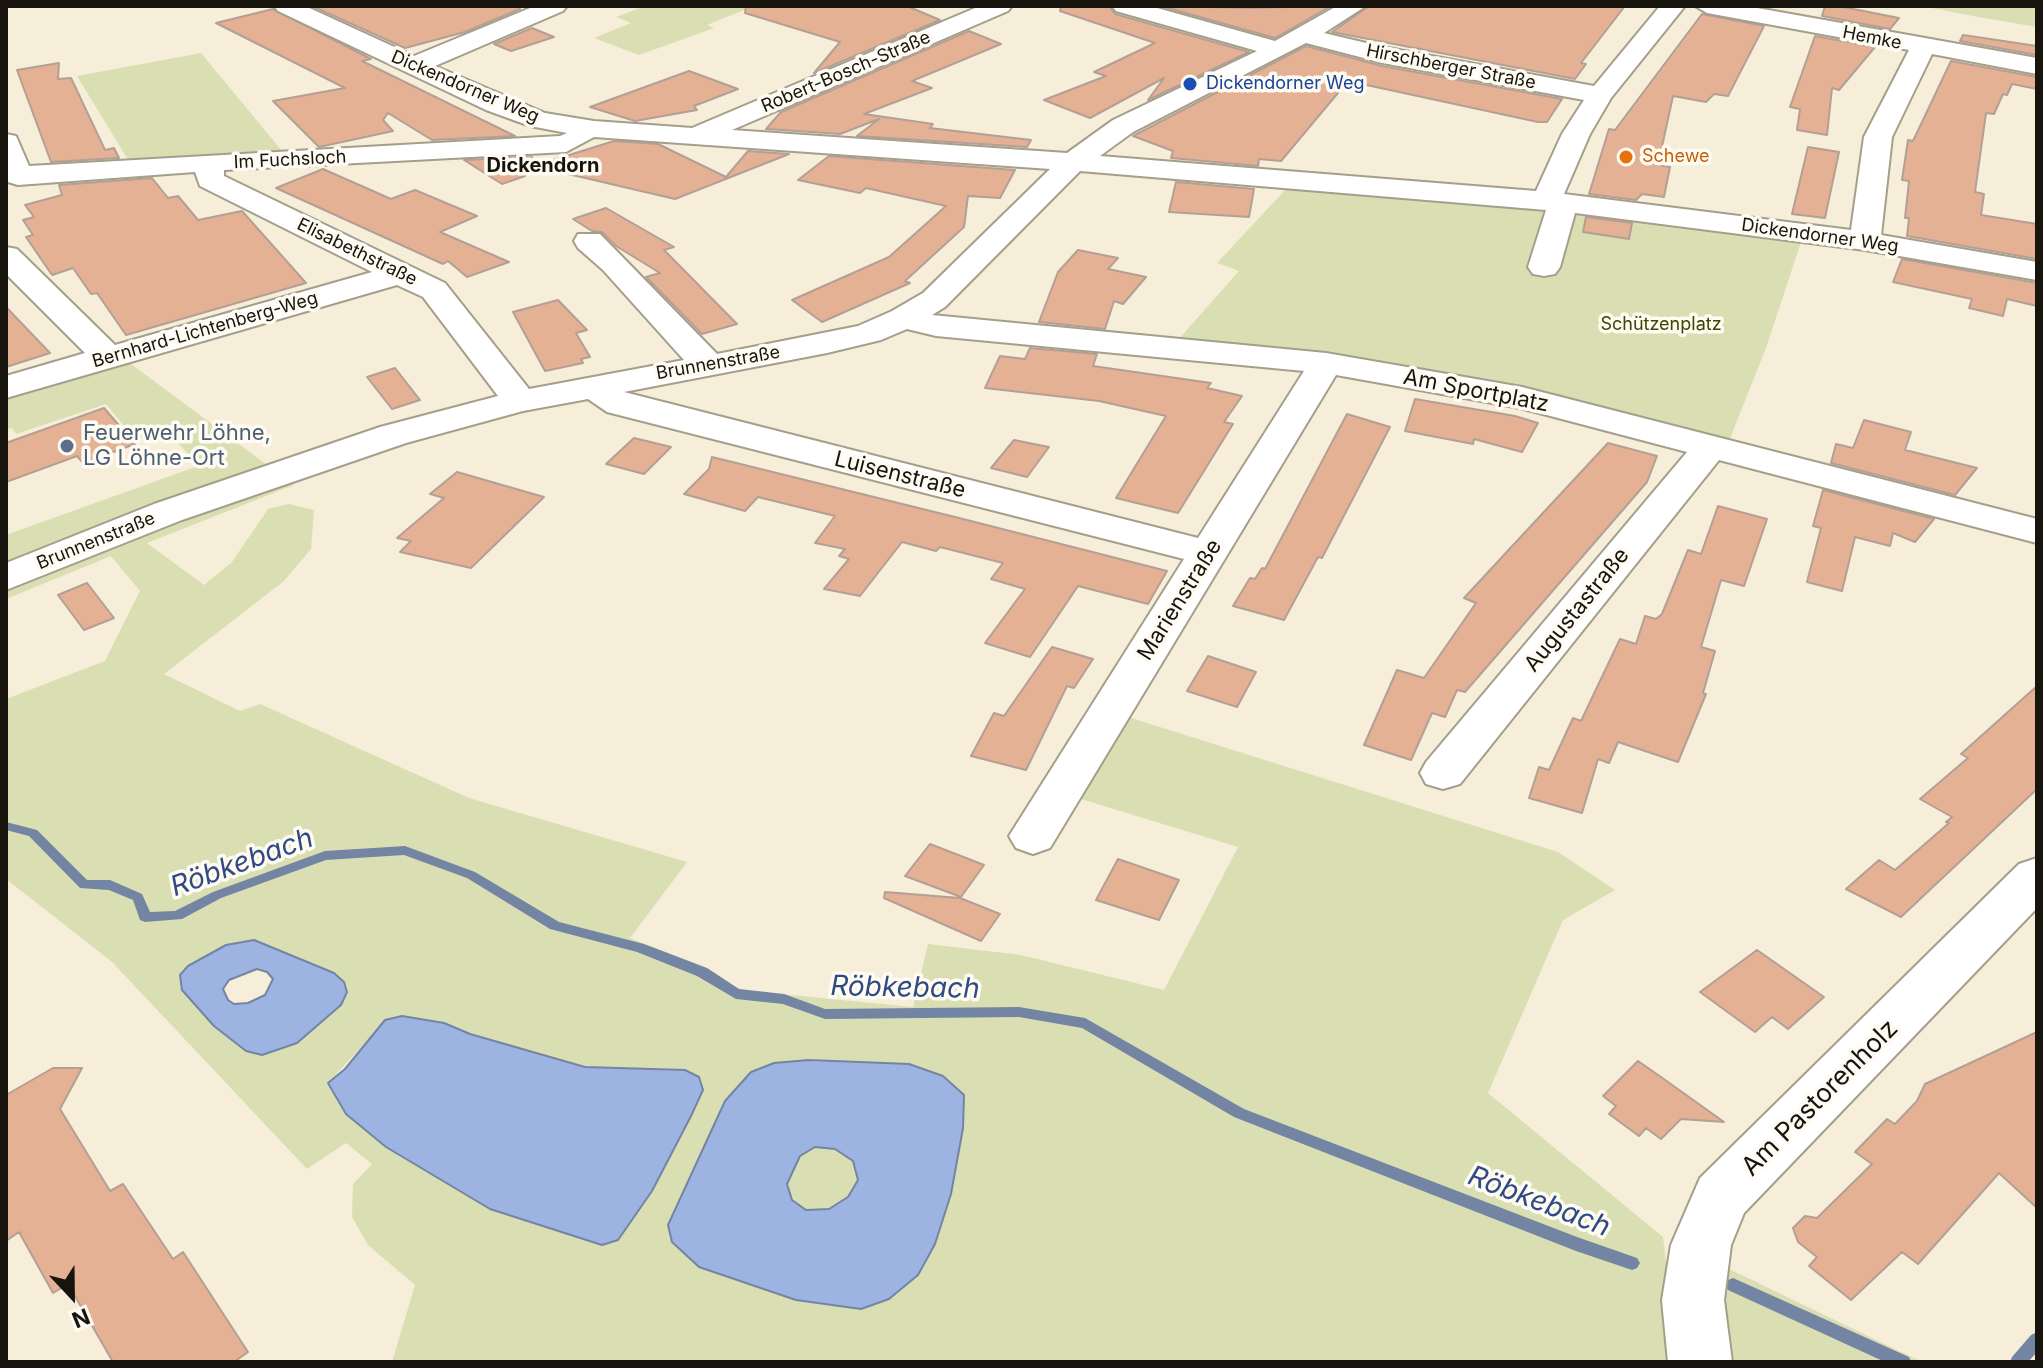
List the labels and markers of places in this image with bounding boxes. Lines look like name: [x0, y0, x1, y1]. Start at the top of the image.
place label: Dickendorner Weg: [1206, 73, 1364, 95]
marker: Dickendorner Weg: [1181, 75, 1199, 93]
place label: Schewe: [1642, 146, 1710, 168]
marker: Schewe: [1617, 148, 1635, 166]
place label: Feuerwehr Löhne, LG Löhne-Ort: [83, 420, 271, 472]
marker: Feuerwehr Löhne, LG Löhne-Ort: [58, 437, 76, 455]

